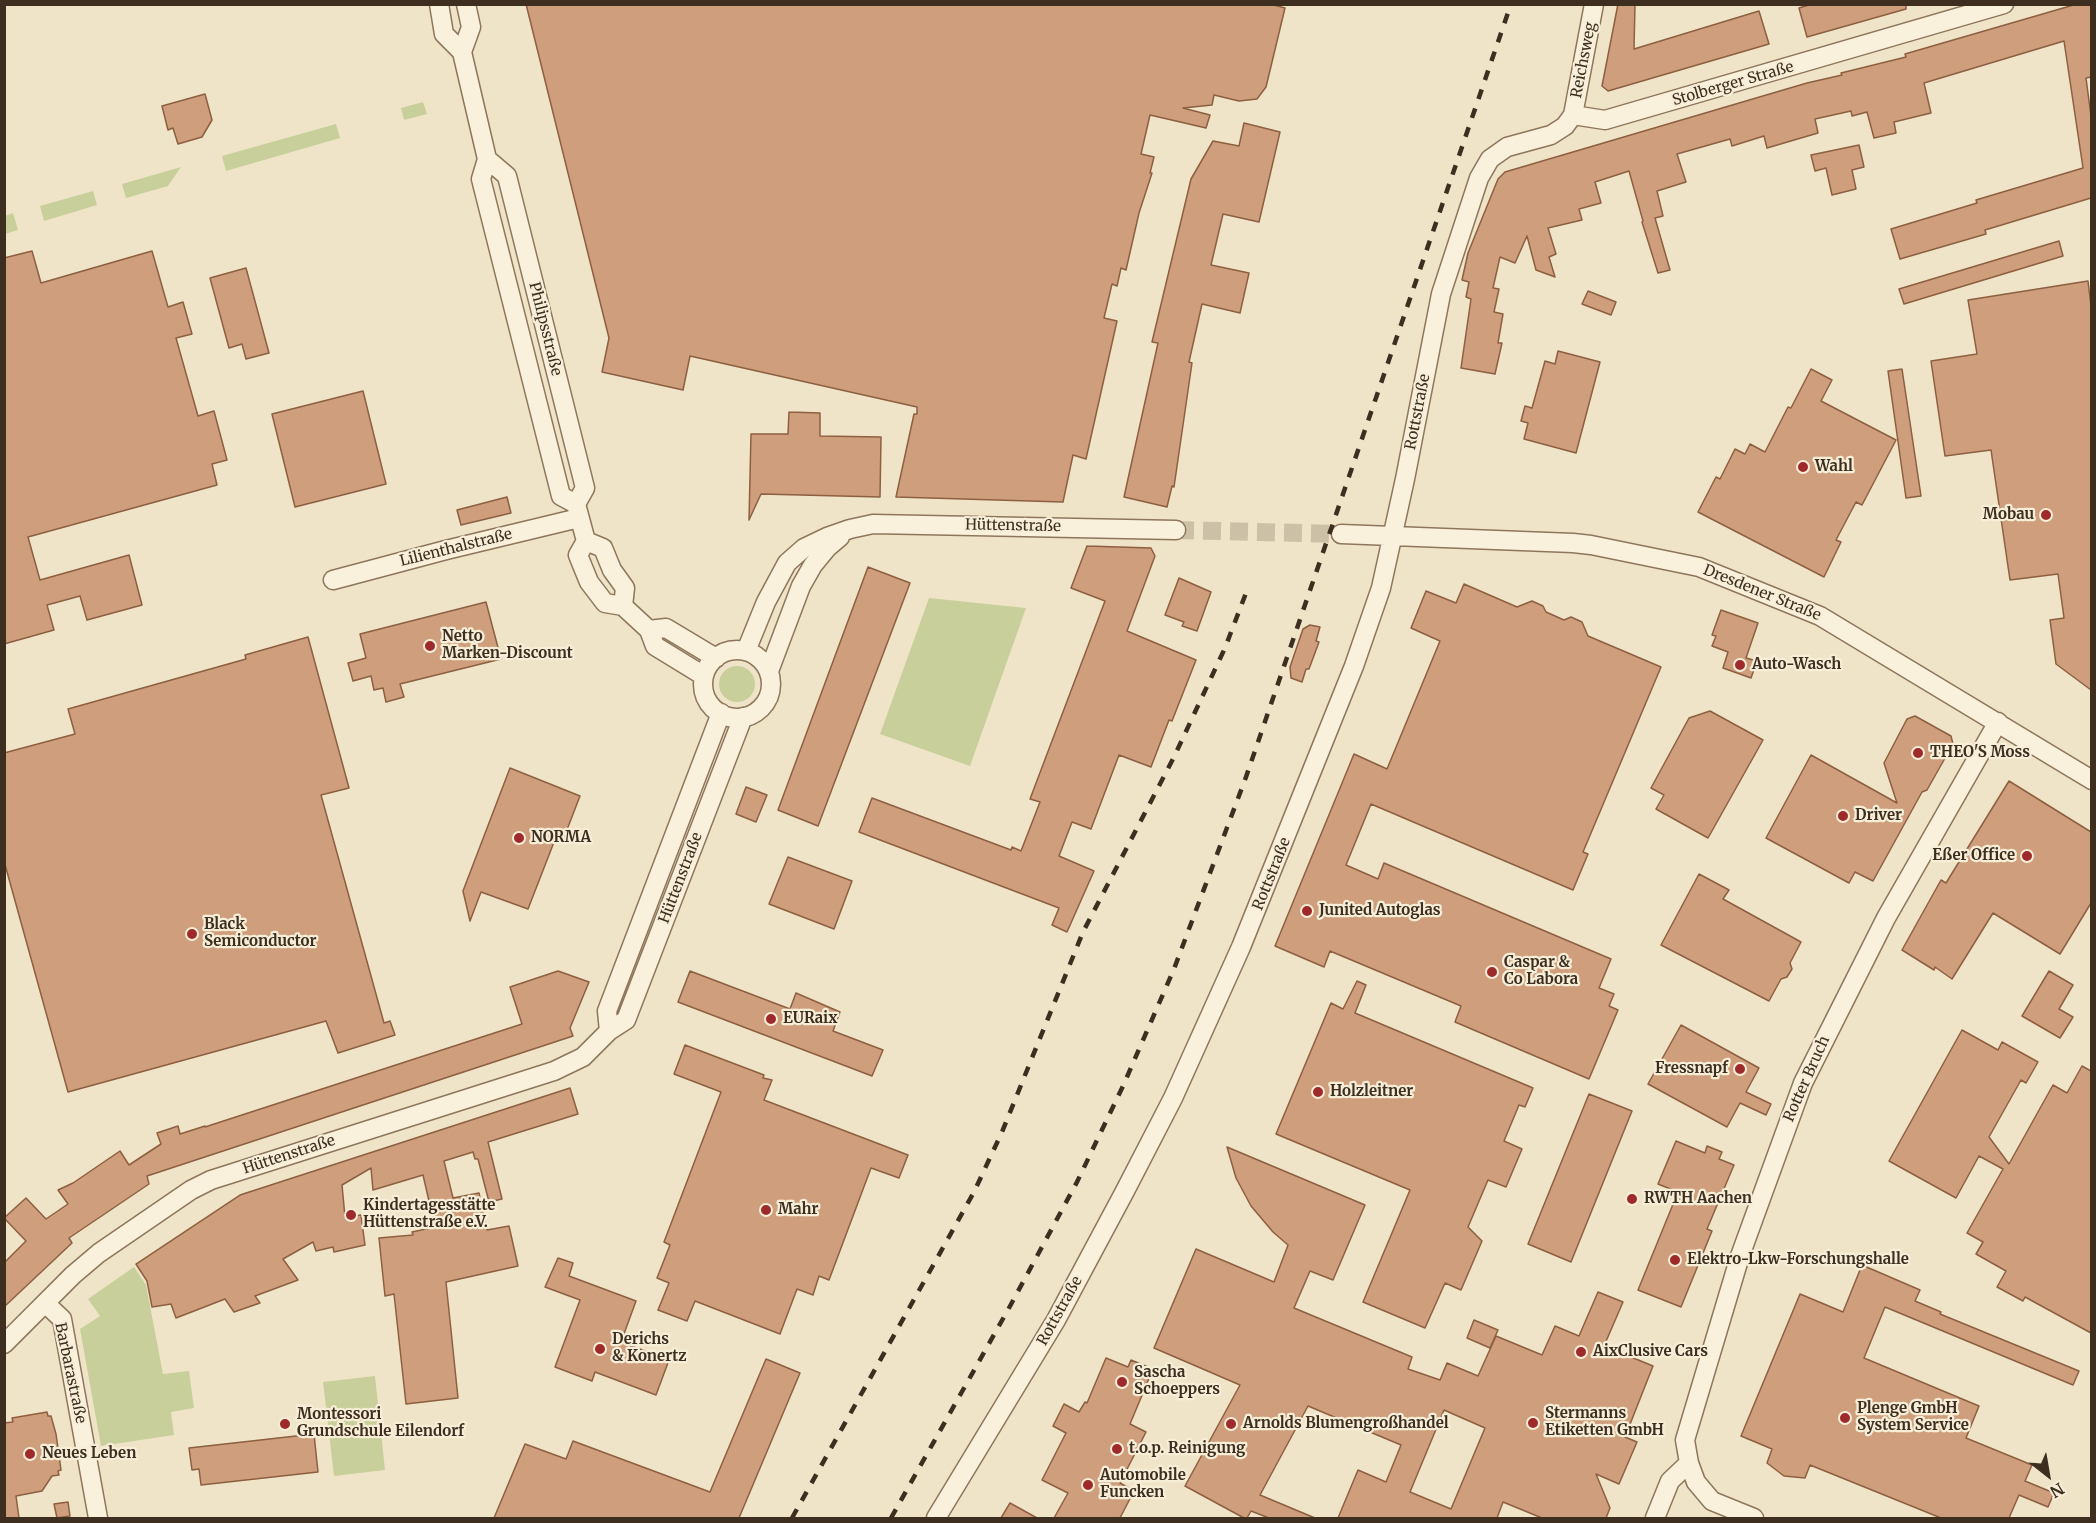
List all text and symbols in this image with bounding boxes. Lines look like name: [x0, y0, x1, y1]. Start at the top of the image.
street label: Reichsweg: [1568, 20, 1600, 100]
street label: Stolberger Straße: [1670, 58, 1796, 110]
street label: Philipsstraße: [525, 280, 565, 378]
street label: Rottstraße: [1402, 373, 1434, 451]
place label: Wahl: [1815, 458, 1853, 476]
marker: Wahl: [1796, 460, 1810, 474]
place label: Mobau: [1983, 506, 2034, 524]
marker: Mobau: [2039, 508, 2053, 522]
street label: Hüttenstraße: [965, 516, 1061, 536]
street label: Lilienthalstraße: [398, 525, 514, 571]
street label: Dresdener Straße: [1701, 561, 1823, 625]
place label: Netto Marken-Discount: [442, 628, 573, 663]
marker: Netto Marken-Discount: [423, 639, 437, 653]
place label: Auto-Wasch: [1752, 656, 1841, 674]
marker: Auto-Wasch: [1733, 658, 1747, 672]
place label: THEO'S Moss: [1930, 744, 2030, 762]
marker: THEO'S Moss: [1911, 746, 1925, 760]
place label: Driver: [1855, 807, 1902, 825]
marker: Driver: [1836, 809, 1850, 823]
place label: NORMA: [531, 829, 591, 847]
street label: Hüttenstraße: [655, 830, 707, 926]
marker: NORMA: [512, 831, 526, 845]
street label: Rottstraße: [1249, 835, 1295, 913]
place label: Eßer Office: [1932, 847, 2015, 865]
marker: Eßer Office: [2020, 849, 2034, 863]
place label: Junited Autoglas: [1319, 902, 1441, 920]
marker: Junited Autoglas: [1300, 904, 1314, 918]
place label: Black Semiconductor: [204, 916, 316, 951]
marker: Black Semiconductor: [185, 927, 199, 941]
place label: Caspar & Co Labora: [1504, 954, 1578, 989]
marker: Caspar & Co Labora: [1485, 965, 1499, 979]
place label: EURaix: [783, 1010, 838, 1028]
marker: EURaix: [764, 1012, 778, 1026]
street label: Rotter Bruch: [1780, 1033, 1834, 1125]
place label: Fressnapf: [1655, 1060, 1728, 1078]
marker: Fressnapf: [1733, 1062, 1747, 1076]
place label: Holzleitner: [1330, 1083, 1413, 1101]
marker: Holzleitner: [1311, 1085, 1325, 1099]
street label: Hüttenstraße: [241, 1132, 337, 1178]
place label: RWTH Aachen: [1644, 1190, 1752, 1208]
marker: RWTH Aachen: [1625, 1192, 1639, 1206]
place label: Kindertagesstätte Hüttenstraße e.V.: [363, 1197, 495, 1232]
place label: Mahr: [778, 1201, 819, 1219]
marker: Mahr: [759, 1203, 773, 1217]
marker: Kindertagesstätte Hüttenstraße e.V.: [344, 1208, 358, 1222]
place label: Elektro-Lkw-Forschungshalle: [1687, 1251, 1909, 1269]
marker: Elektro-Lkw-Forschungshalle: [1668, 1253, 1682, 1267]
street label: Rottstraße: [1034, 1273, 1086, 1349]
street label: Barbarastraße: [51, 1321, 89, 1425]
place label: Derichs & Konertz: [612, 1331, 686, 1366]
marker: Derichs & Konertz: [593, 1342, 607, 1356]
place label: AixClusive Cars: [1593, 1343, 1708, 1361]
marker: AixClusive Cars: [1574, 1345, 1588, 1359]
place label: Sascha Schoeppers: [1134, 1364, 1220, 1399]
marker: Sascha Schoeppers: [1115, 1375, 1129, 1389]
place label: Plenge GmbH System Service: [1857, 1400, 1969, 1435]
place label: Stermanns Etiketten GmbH: [1545, 1405, 1664, 1440]
place label: Montessori Grundschule Eilendorf: [297, 1406, 464, 1441]
marker: Plenge GmbH System Service: [1838, 1411, 1852, 1425]
place label: Arnolds Blumengroßhandel: [1243, 1415, 1449, 1433]
marker: Stermanns Etiketten GmbH: [1526, 1416, 1540, 1430]
marker: Montessori Grundschule Eilendorf: [278, 1417, 292, 1431]
marker: Arnolds Blumengroßhandel: [1224, 1417, 1238, 1431]
place label: t.o.p. Reinigung: [1129, 1440, 1245, 1458]
marker: t.o.p. Reinigung: [1110, 1442, 1124, 1456]
place label: Neues Leben: [42, 1445, 136, 1463]
north arrow: [2018, 1445, 2078, 1505]
marker: Neues Leben: [23, 1447, 37, 1461]
place label: Automobile Funcken: [1100, 1467, 1186, 1502]
marker: Automobile Funcken: [1081, 1478, 1095, 1492]
text: N: [2047, 1479, 2068, 1502]

